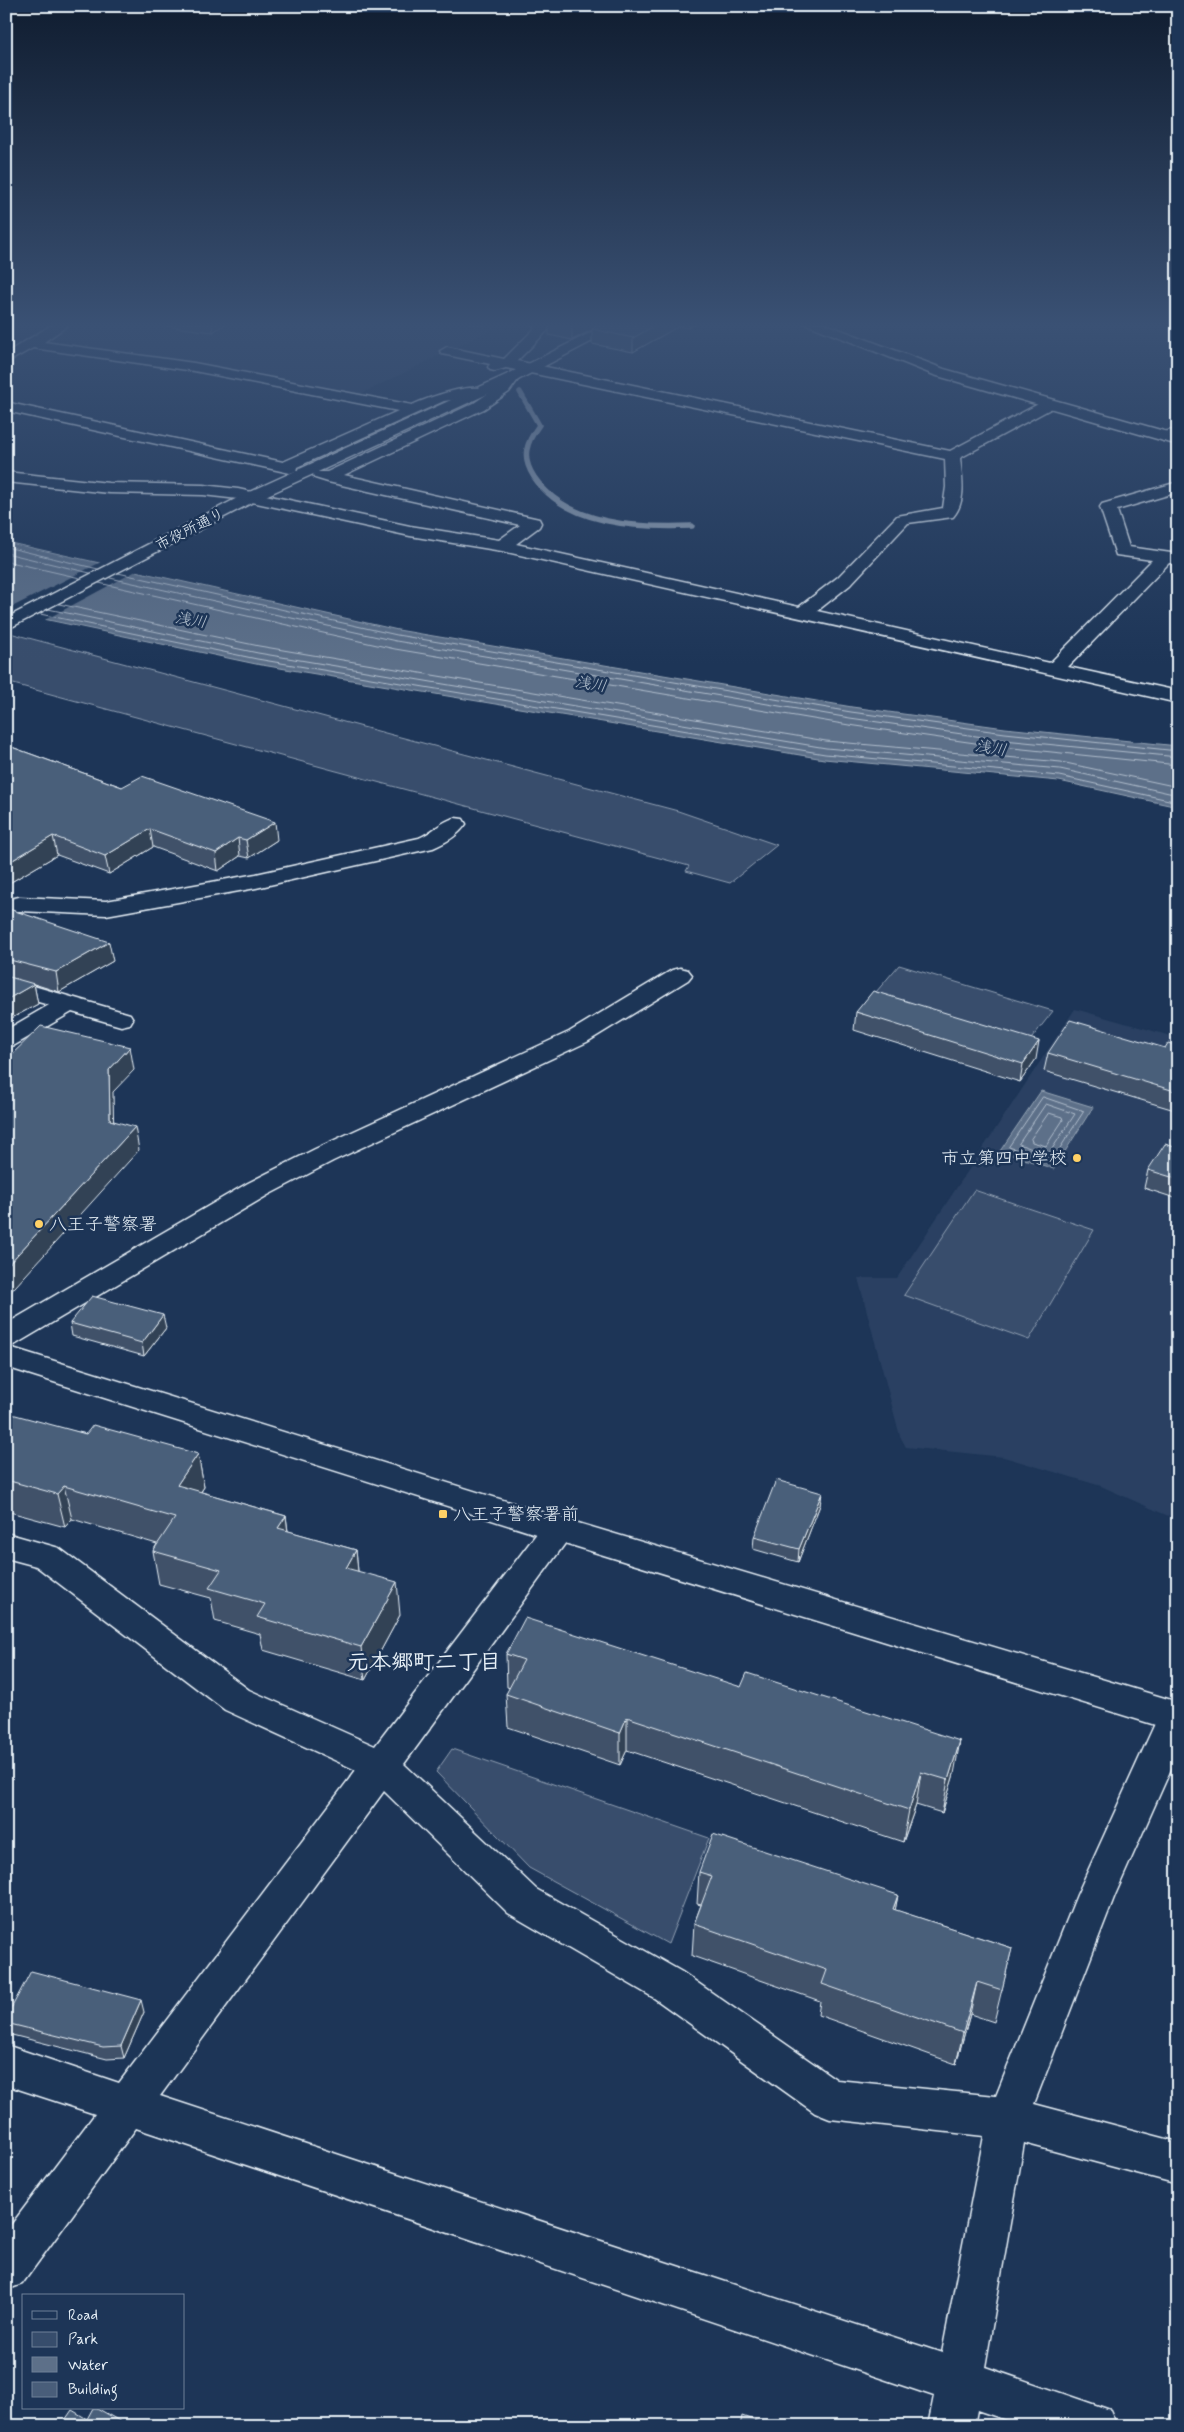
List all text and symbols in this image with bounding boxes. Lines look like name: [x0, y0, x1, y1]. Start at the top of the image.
street label: 市役所通り: [152, 504, 228, 556]
water label: 浅川: [173, 608, 208, 633]
water label: 浅川: [573, 672, 608, 697]
water label: 浅川: [973, 736, 1008, 761]
place label: 市立第四中学校: [941, 1147, 1067, 1171]
marker: 市立第四中学校: [1071, 1152, 1083, 1164]
place label: 八王子警察署: [49, 1213, 157, 1237]
marker: 八王子警察署: [33, 1218, 45, 1230]
place label: 八王子警察署前: [453, 1503, 579, 1527]
marker: 八王子警察署前: [437, 1508, 449, 1520]
district label: 元本郷町二丁目: [347, 1649, 501, 1677]
legend: [22, 2294, 185, 2410]
text: Road: [68, 2306, 98, 2326]
text: Park: [68, 2330, 98, 2350]
text: Water: [68, 2356, 108, 2376]
text: Building: [68, 2380, 118, 2401]

